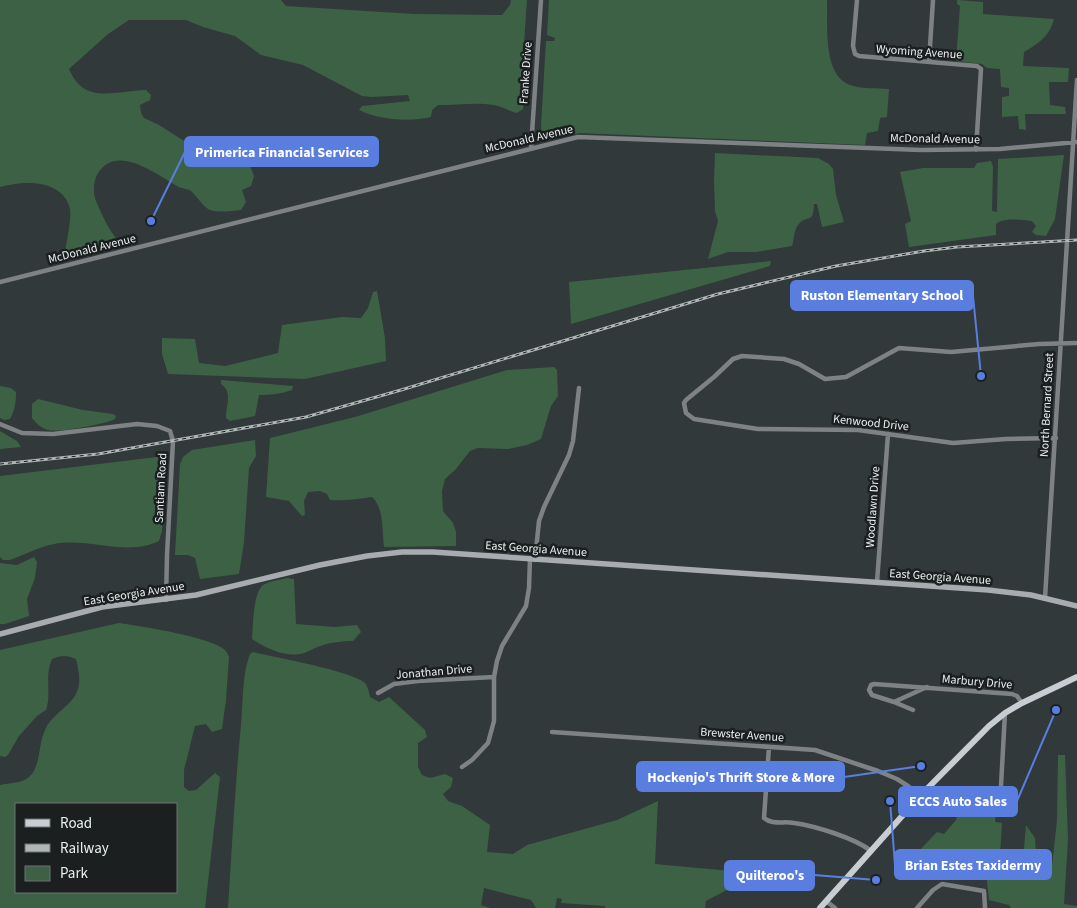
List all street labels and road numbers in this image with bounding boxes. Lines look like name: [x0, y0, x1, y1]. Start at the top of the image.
street label: Franke Drive: [515, 41, 537, 105]
street label: Wyoming Avenue: [875, 41, 963, 63]
street label: McDonald Avenue: [483, 121, 575, 157]
street label: McDonald Avenue: [890, 130, 980, 148]
street label: McDonald Avenue: [46, 230, 138, 268]
street label: North Bernard Street: [1036, 352, 1058, 458]
street label: Kenwood Drive: [832, 411, 910, 435]
street label: Santiam Road: [151, 453, 171, 523]
street label: Woodlawn Drive: [862, 466, 884, 548]
street label: East Georgia Avenue: [485, 537, 587, 561]
street label: East Georgia Avenue: [889, 565, 991, 589]
street label: East Georgia Avenue: [82, 578, 186, 610]
street label: Jonathan Drive: [395, 660, 473, 684]
street label: Marbury Drive: [941, 670, 1013, 694]
street label: Brewster Avenue: [700, 724, 784, 746]

